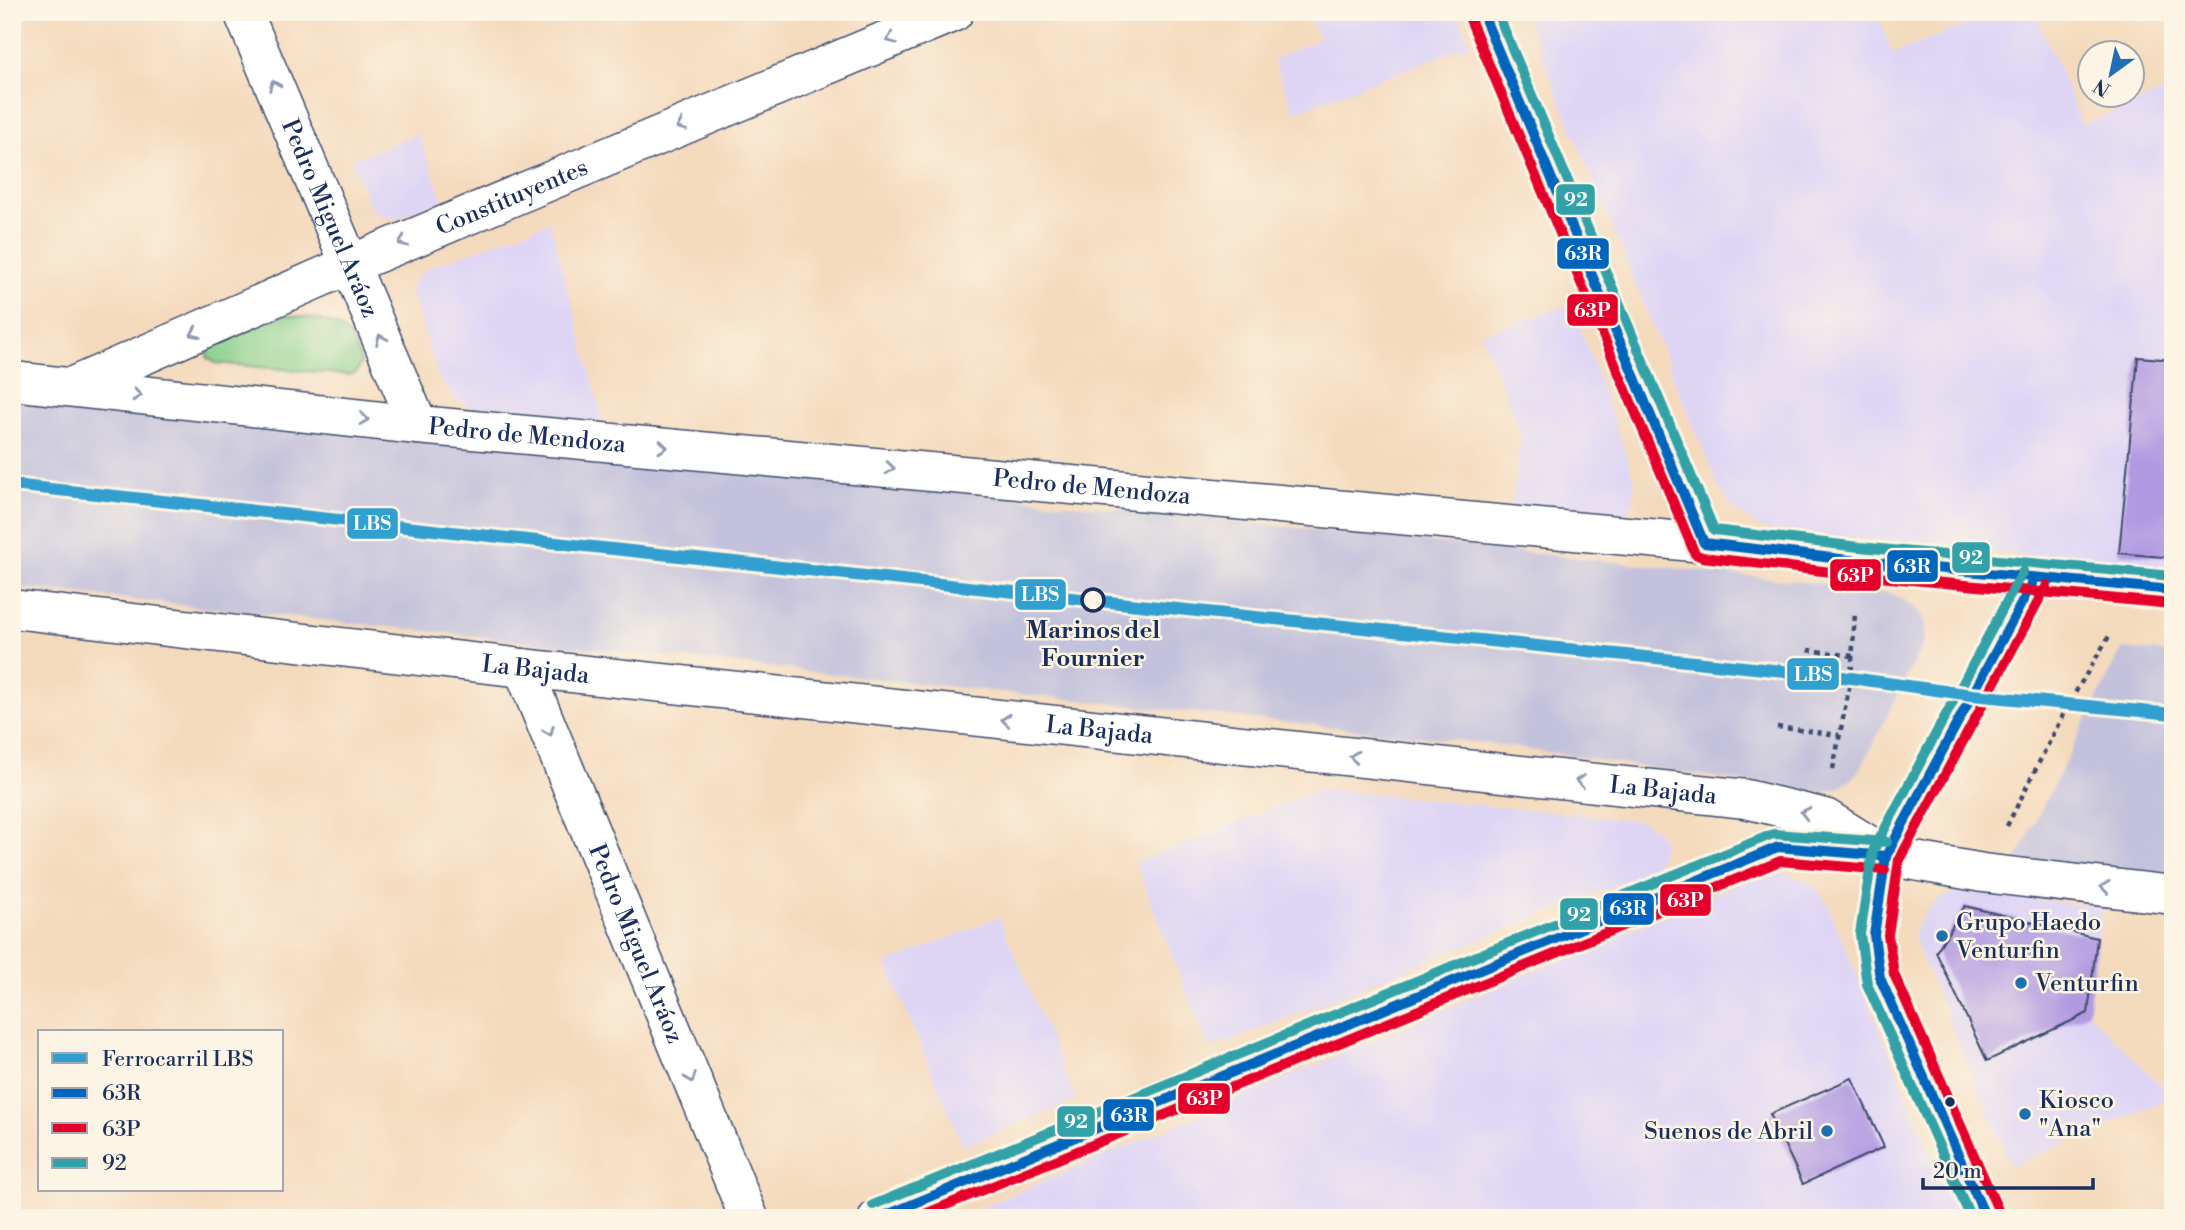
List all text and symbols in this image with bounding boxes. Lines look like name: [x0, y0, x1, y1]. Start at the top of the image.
one-way arrow: [886, 30, 898, 44]
north arrow: [2076, 38, 2146, 108]
text: N: [2089, 73, 2115, 102]
one-way arrow: [268, 79, 282, 91]
street label: Pedro Miguel Aráoz: [274, 115, 385, 322]
one-way arrow: [676, 118, 688, 132]
street label: Constituyentes: [432, 153, 593, 243]
line badge: 92: [1555, 183, 1596, 216]
text: 92: [1564, 188, 1588, 212]
one-way arrow: [398, 234, 410, 248]
line badge: 63R: [1556, 237, 1610, 270]
text: 63R: [1564, 242, 1603, 266]
line badge: 63P: [1566, 293, 1619, 327]
text: 63P: [1574, 299, 1611, 323]
one-way arrow: [189, 325, 202, 339]
one-way arrow: [376, 334, 390, 346]
one-way arrow: [131, 387, 143, 402]
one-way arrow: [358, 411, 369, 426]
street label: Pedro de Mendoza: [427, 412, 628, 460]
one-way arrow: [658, 439, 669, 454]
one-way arrow: [885, 460, 896, 475]
street label: Pedro de Mendoza: [992, 464, 1193, 512]
line badge: LBS: [346, 507, 399, 540]
text: LBS: [353, 512, 391, 536]
line badge: 92: [1951, 541, 1991, 574]
text: 92: [1959, 546, 1983, 570]
line badge: 63R: [1886, 549, 1939, 583]
text: 63R: [1893, 555, 1932, 579]
line badge: 63P: [1829, 558, 1882, 592]
text: 63P: [1837, 564, 1874, 588]
line badge: LBS: [1014, 578, 1067, 611]
text: LBS: [1021, 583, 1059, 607]
marker: Marinos del Fournier: [1081, 588, 1105, 612]
place label: Marinos del Fournier: [1026, 616, 1160, 674]
street label: La Bajada: [480, 649, 591, 691]
line badge: LBS: [1786, 657, 1840, 691]
text: LBS: [1794, 663, 1832, 687]
street label: La Bajada: [1044, 710, 1155, 751]
one-way arrow: [1000, 712, 1011, 727]
one-way arrow: [540, 725, 554, 737]
one-way arrow: [1348, 749, 1360, 764]
street label: La Bajada: [1608, 770, 1719, 812]
one-way arrow: [1574, 774, 1585, 789]
one-way arrow: [1799, 807, 1811, 821]
street label: Pedro Miguel Aráoz: [581, 840, 690, 1048]
one-way arrow: [2099, 880, 2111, 895]
line badge: 63P: [1659, 883, 1712, 917]
text: 63P: [1667, 889, 1704, 913]
line badge: 63R: [1602, 892, 1655, 926]
line badge: 92: [1559, 897, 1599, 931]
text: 63R: [1609, 897, 1648, 921]
text: 92: [1567, 903, 1591, 927]
place label: Grupo Haedo Venturfin: [1955, 908, 2101, 966]
marker: Grupo Haedo Venturfin: [1934, 928, 1950, 944]
place label: Venturfin: [2034, 969, 2139, 999]
marker: Venturfin: [2013, 975, 2029, 991]
legend: [38, 1030, 284, 1192]
text: Ferrocarril LBS: [102, 1047, 254, 1073]
one-way arrow: [683, 1071, 697, 1083]
text: 63R: [102, 1081, 141, 1107]
line badge: 63P: [1177, 1082, 1231, 1115]
place label: Kiosco "Ana": [2039, 1086, 2114, 1144]
text: 63P: [1186, 1087, 1223, 1111]
unlabelled marker: [1943, 1095, 1957, 1109]
line badge: 63R: [1102, 1098, 1155, 1132]
text: 63R: [1110, 1104, 1149, 1128]
line badge: 92: [1056, 1105, 1096, 1138]
marker: Kiosco "Ana": [2017, 1106, 2033, 1122]
text: 92: [1064, 1110, 1088, 1134]
text: 63P: [102, 1117, 141, 1143]
place label: Suenos de Abril: [1644, 1117, 1813, 1147]
marker: Suenos de Abril: [1819, 1123, 1835, 1139]
scale bar: [1923, 1146, 2092, 1190]
text: 92: [102, 1151, 127, 1177]
text: 20 m: [1933, 1159, 1982, 1185]

